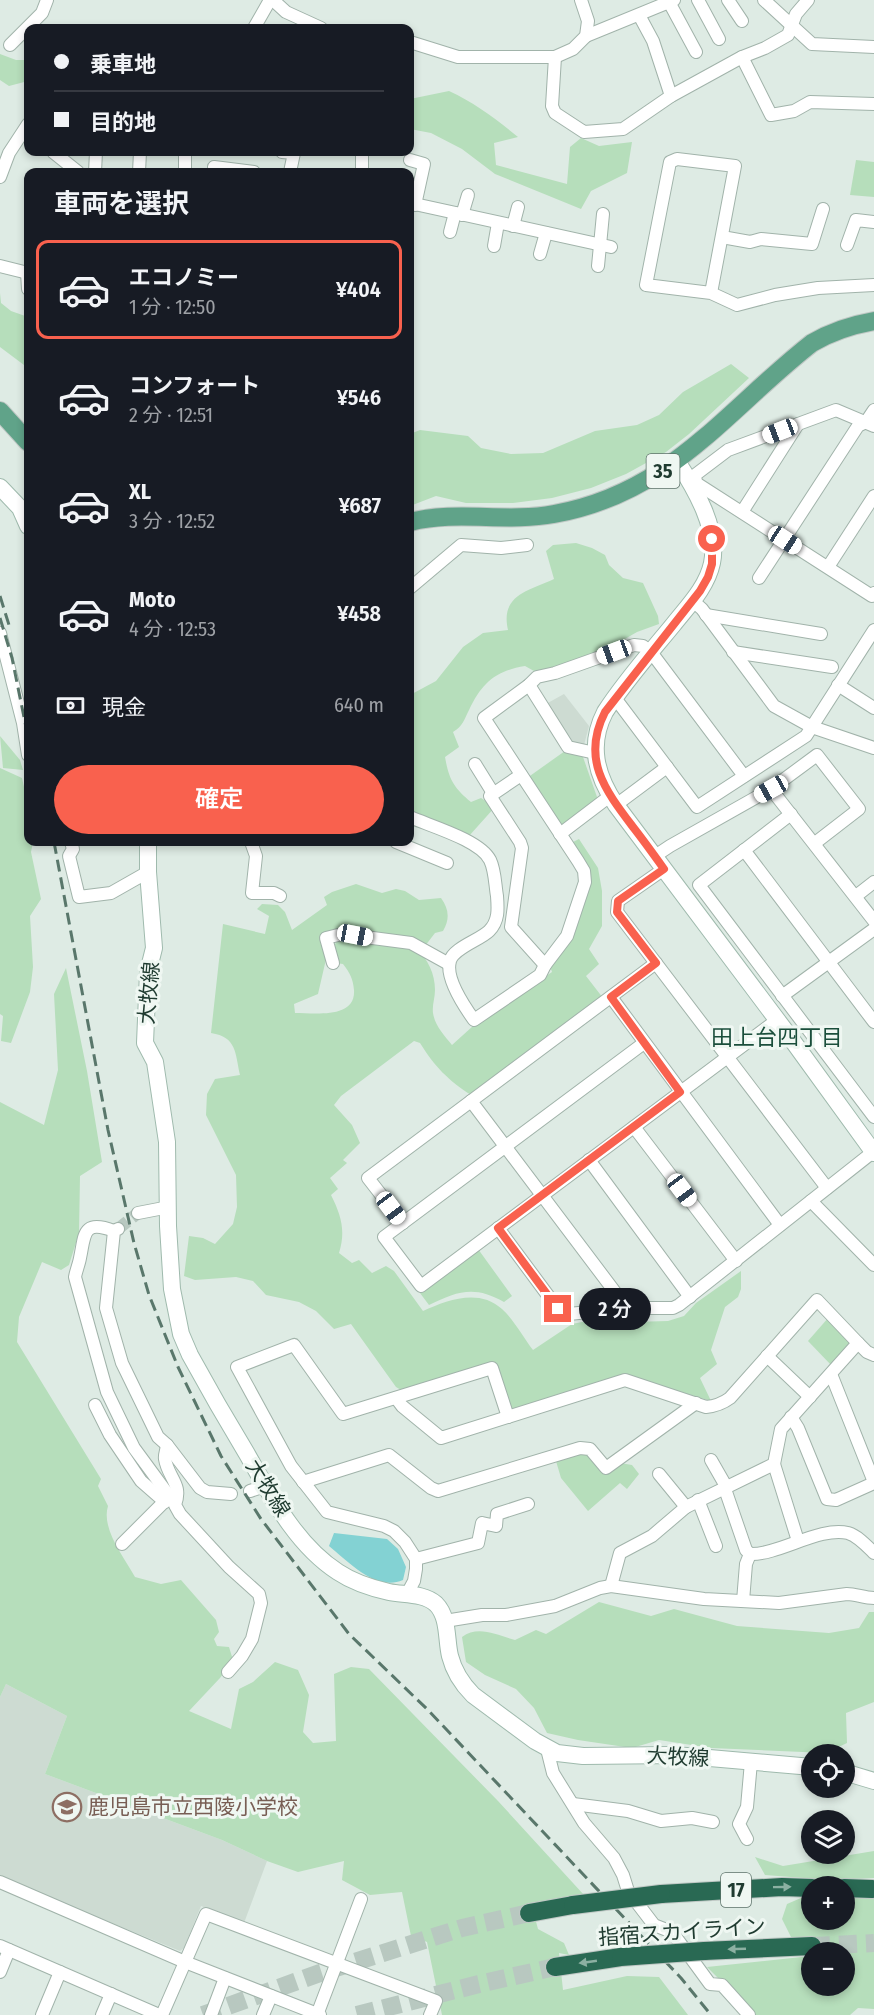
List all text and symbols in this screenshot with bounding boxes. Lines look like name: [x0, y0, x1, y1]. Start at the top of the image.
text: 乗車地: [90, 51, 156, 78]
text: 目的地: [90, 109, 156, 136]
text: 車両を選択: [54, 188, 189, 220]
icon: car: [57, 263, 111, 317]
text: エコノミー: [129, 264, 239, 291]
text: ¥404: [336, 276, 381, 303]
text: 1 分 · 12:50: [129, 295, 216, 319]
icon: car: [57, 371, 111, 425]
text: コンフォート: [129, 372, 260, 399]
text: ¥546: [337, 384, 381, 411]
text: 2 分 · 12:51: [129, 403, 213, 427]
car: [760, 416, 800, 446]
road number: 35: [646, 454, 680, 488]
text: XL: [129, 478, 151, 505]
icon: car: [57, 479, 111, 533]
text: ¥687: [339, 492, 381, 519]
text: 3 分 · 12:52: [129, 509, 215, 533]
car: [765, 523, 805, 557]
route start: [698, 525, 725, 552]
text: Moto: [129, 586, 176, 613]
icon: car: [57, 587, 111, 641]
text: ¥458: [337, 600, 381, 627]
text: 4 分 · 12:53: [129, 617, 216, 641]
car: [594, 637, 634, 667]
icon: cash: [54, 689, 87, 722]
text: 640 m: [334, 693, 384, 717]
text: 現金: [102, 694, 146, 721]
button: 確定: [54, 765, 384, 834]
car: [751, 772, 791, 806]
car: [336, 923, 374, 947]
street label: 大牧線: [133, 960, 165, 1026]
district label: 田上台四丁目: [711, 1024, 843, 1051]
car: [664, 1170, 700, 1210]
car: [373, 1188, 409, 1228]
callout: 2 分: [579, 1288, 651, 1330]
route end: [544, 1295, 571, 1322]
text: 2 分: [598, 1297, 632, 1321]
street label: 大牧線: [240, 1454, 296, 1522]
street label: 大牧線: [646, 1742, 710, 1772]
map controls: [801, 1744, 855, 1996]
button: locate: [801, 1744, 855, 1798]
school or university icon: 鹿児島市立西陵小学校: [51, 1791, 83, 1823]
place label: 鹿児島市立西陵小学校: [88, 1794, 298, 1820]
button: layers: [801, 1810, 855, 1864]
road number: 17: [721, 1873, 751, 1907]
button: +: [801, 1876, 855, 1930]
one-way arrow: [772, 1883, 791, 1892]
street label: 指宿スカイライン: [597, 1913, 767, 1951]
button: −: [801, 1942, 855, 1996]
one-way arrow: [728, 1945, 747, 1954]
one-way arrow: [579, 1957, 598, 1967]

